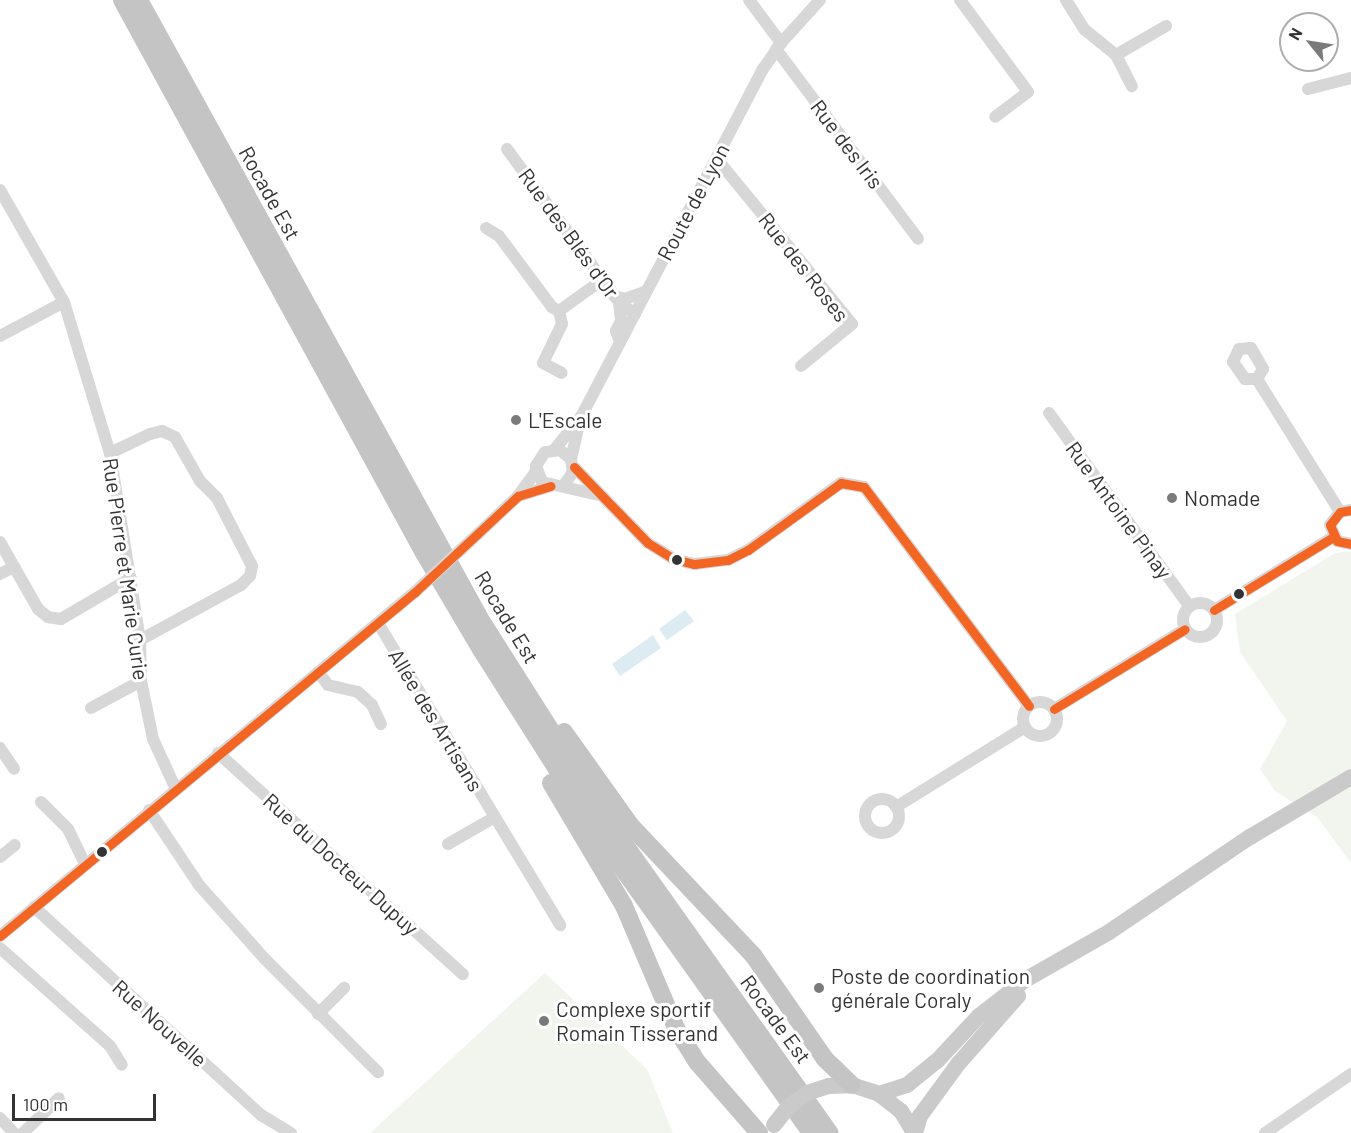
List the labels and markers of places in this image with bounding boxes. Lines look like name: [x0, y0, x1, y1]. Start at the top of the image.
place label: L'Escale: [528, 407, 602, 433]
marker: L'Escale: [509, 413, 523, 427]
place label: Nomade: [1184, 485, 1260, 511]
marker: Nomade: [1165, 491, 1179, 505]
unlabelled marker: [671, 554, 683, 566]
unlabelled marker: [1233, 588, 1245, 600]
unlabelled marker: [96, 846, 108, 858]
place label: Poste de coordination générale Coraly: [831, 963, 1030, 1013]
marker: Poste de coordination générale Coraly: [812, 981, 826, 995]
place label: Complexe sportif Romain Tisserand: [556, 996, 718, 1046]
marker: Complexe sportif Romain Tisserand: [537, 1014, 551, 1028]

